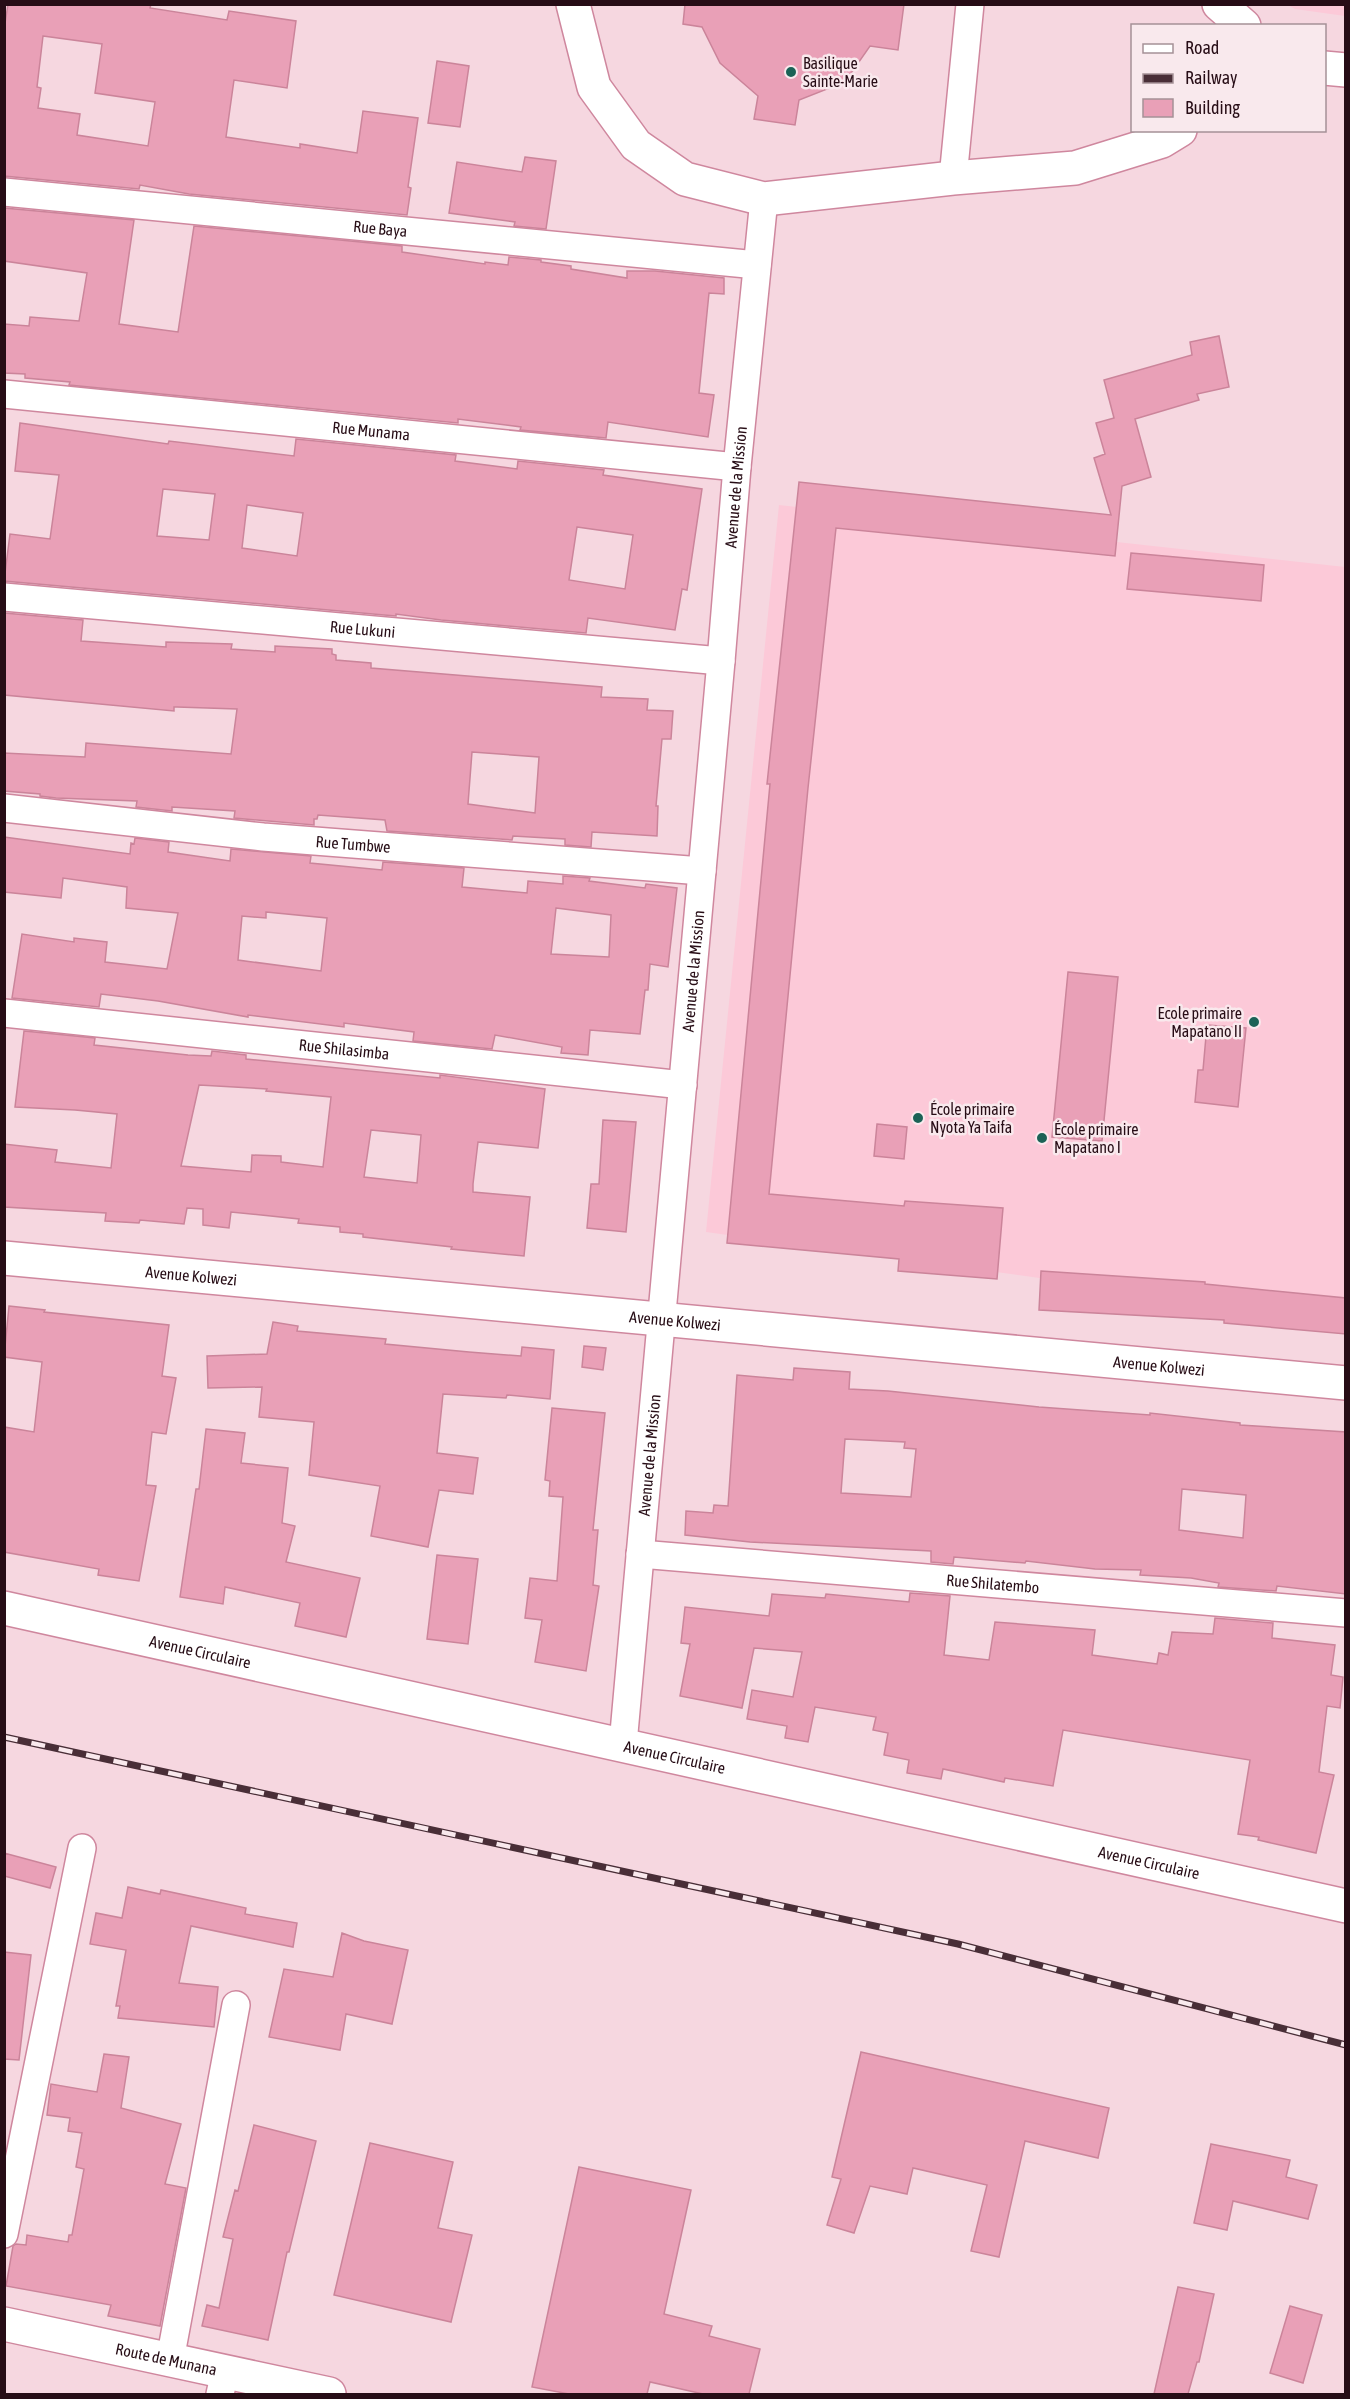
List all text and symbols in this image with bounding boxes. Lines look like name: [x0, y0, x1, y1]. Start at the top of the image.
legend: [1131, 24, 1326, 132]
text: Road: [1185, 37, 1219, 58]
place label: Basilique Sainte-Marie: [803, 54, 878, 90]
marker: Basilique Sainte-Marie: [784, 65, 798, 79]
text: Railway: [1185, 67, 1237, 88]
text: Building: [1185, 97, 1240, 118]
street label: Rue Baya: [352, 217, 408, 240]
street label: Rue Munama: [332, 418, 411, 443]
street label: Avenue de la Mission: [721, 425, 750, 549]
street label: Rue Lukuni: [329, 617, 396, 641]
street label: Rue Tumbwe: [315, 832, 391, 856]
street label: Avenue de la Mission: [678, 909, 707, 1033]
place label: Ecole primaire Mapatano II: [1158, 1004, 1242, 1041]
marker: Ecole primaire Mapatano II: [1247, 1015, 1261, 1029]
street label: Rue Shilasimba: [298, 1035, 390, 1063]
place label: École primaire Nyota Ya Taifa: [930, 1100, 1014, 1137]
marker: École primaire Nyota Ya Taifa: [911, 1111, 925, 1125]
place label: École primaire Mapatano I: [1054, 1120, 1138, 1157]
marker: École primaire Mapatano I: [1035, 1131, 1049, 1145]
street label: Avenue Kolwezi: [145, 1262, 238, 1289]
street label: Avenue Kolwezi: [629, 1307, 722, 1334]
street label: Avenue Kolwezi: [1112, 1352, 1206, 1379]
street label: Avenue de la Mission: [635, 1394, 664, 1517]
street label: Rue Shilatembo: [945, 1571, 1040, 1596]
street label: Avenue Circulaire: [148, 1632, 253, 1672]
street label: Avenue Circulaire: [622, 1737, 727, 1777]
street label: Avenue Circulaire: [1097, 1842, 1201, 1882]
street label: Route de Munana: [114, 2339, 219, 2379]

